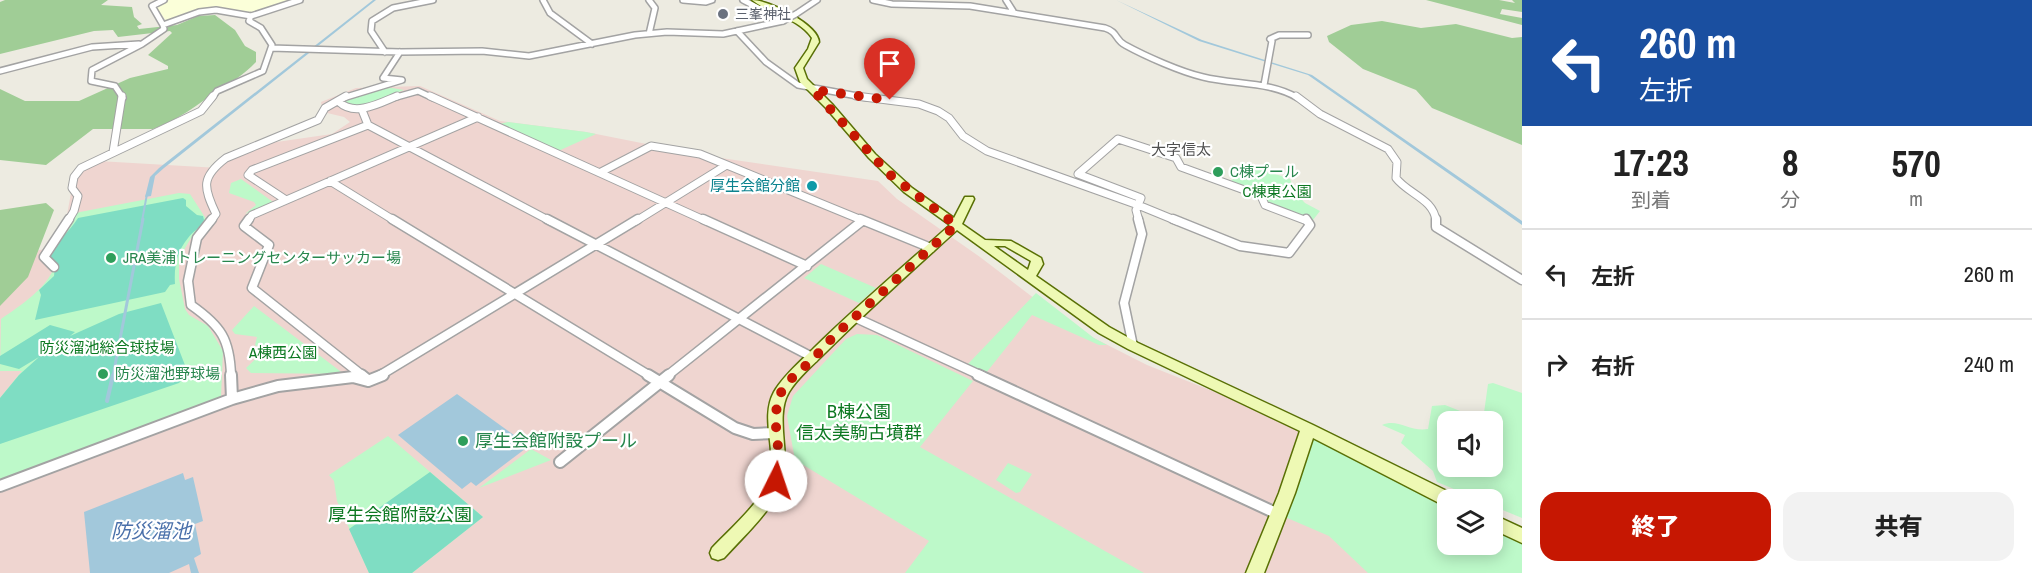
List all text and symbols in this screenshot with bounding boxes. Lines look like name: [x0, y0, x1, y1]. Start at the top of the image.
place label: 三峯神社: [735, 5, 791, 23]
marker: 三峯神社: [716, 7, 730, 21]
text: 260 m: [1639, 15, 1737, 71]
icon: left: [1540, 24, 1618, 102]
pin: [864, 38, 915, 100]
icon: arrive: [873, 47, 906, 80]
text: 左折: [1639, 72, 1693, 108]
district label: 大字信太: [1151, 139, 1211, 160]
text: 17:23: [1613, 139, 1689, 187]
text: 8: [1782, 139, 1798, 187]
text: 570: [1891, 140, 1941, 188]
place label: C棟プール: [1230, 161, 1299, 182]
marker: C棟プール: [1211, 165, 1225, 179]
place label: 厚生会館分館: [710, 175, 800, 196]
marker: 厚生会館分館: [805, 179, 819, 193]
park label: C棟東公園: [1243, 181, 1311, 202]
text: m: [1909, 185, 1923, 212]
text: 到着: [1631, 186, 1671, 213]
text: 分: [1780, 186, 1800, 213]
place label: JRA美浦トレーニングセンターサッカー場: [123, 247, 401, 268]
marker: JRA美浦トレーニングセンターサッカー場: [104, 251, 118, 265]
icon: left: [1540, 258, 1573, 291]
text: 260 m: [1964, 259, 2014, 289]
text: 左折: [1591, 261, 1635, 291]
park label: 防災溜池総合球技場: [39, 337, 175, 358]
park label: A棟西公園: [248, 342, 317, 363]
icon: right: [1540, 348, 1573, 381]
text: 240 m: [1964, 349, 2014, 379]
text: 右折: [1591, 351, 1635, 381]
place label: 防災溜池野球場: [115, 363, 220, 384]
marker: 防災溜池野球場: [96, 367, 110, 381]
park label: B棟公園 信太美駒古墳群: [796, 399, 922, 445]
map controls: [1437, 411, 1503, 555]
button: sound: [1437, 411, 1503, 477]
place label: 厚生会館附設プール: [475, 428, 637, 453]
marker: 厚生会館附設プール: [456, 434, 470, 448]
position arrow: [744, 449, 808, 513]
button: layers: [1437, 489, 1503, 555]
button: 終了: [1540, 492, 1771, 561]
button: 共有: [1783, 492, 2014, 561]
park label: 厚生会館附設公園: [328, 502, 472, 527]
water label: 防災溜池: [111, 517, 193, 544]

